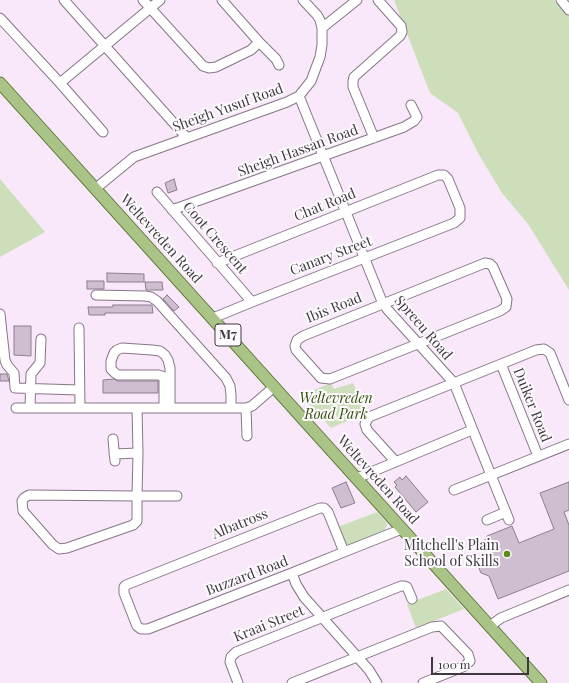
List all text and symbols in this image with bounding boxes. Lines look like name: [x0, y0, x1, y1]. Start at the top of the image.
street label: Sheigh Yusuf Road: [170, 80, 286, 136]
street label: Sheigh Hassan Road: [236, 121, 360, 181]
street label: Chat Road: [292, 185, 358, 225]
street label: Weltevreden Road: [117, 191, 205, 287]
street label: Coot Crescent: [179, 199, 251, 277]
street label: Canary Street: [288, 233, 374, 279]
street label: Ibis Road: [304, 289, 364, 327]
street label: Spreeu Road: [391, 293, 455, 363]
road number: M7: [215, 324, 241, 346]
street label: Duiker Road: [510, 366, 554, 444]
park label: Weltevreden Road Park: [299, 391, 373, 424]
street label: Weltevreden Road: [334, 432, 422, 528]
street label: Albatross: [210, 505, 270, 543]
place label: Mitchell's Plain School of Skills: [404, 538, 499, 570]
marker: Mitchell's Plain School of Skills: [502, 549, 512, 559]
street label: Buzzard Road: [204, 553, 290, 599]
street label: Kraai Street: [231, 602, 307, 646]
scale bar: [433, 649, 531, 675]
text: 100 m: [438, 656, 470, 672]

